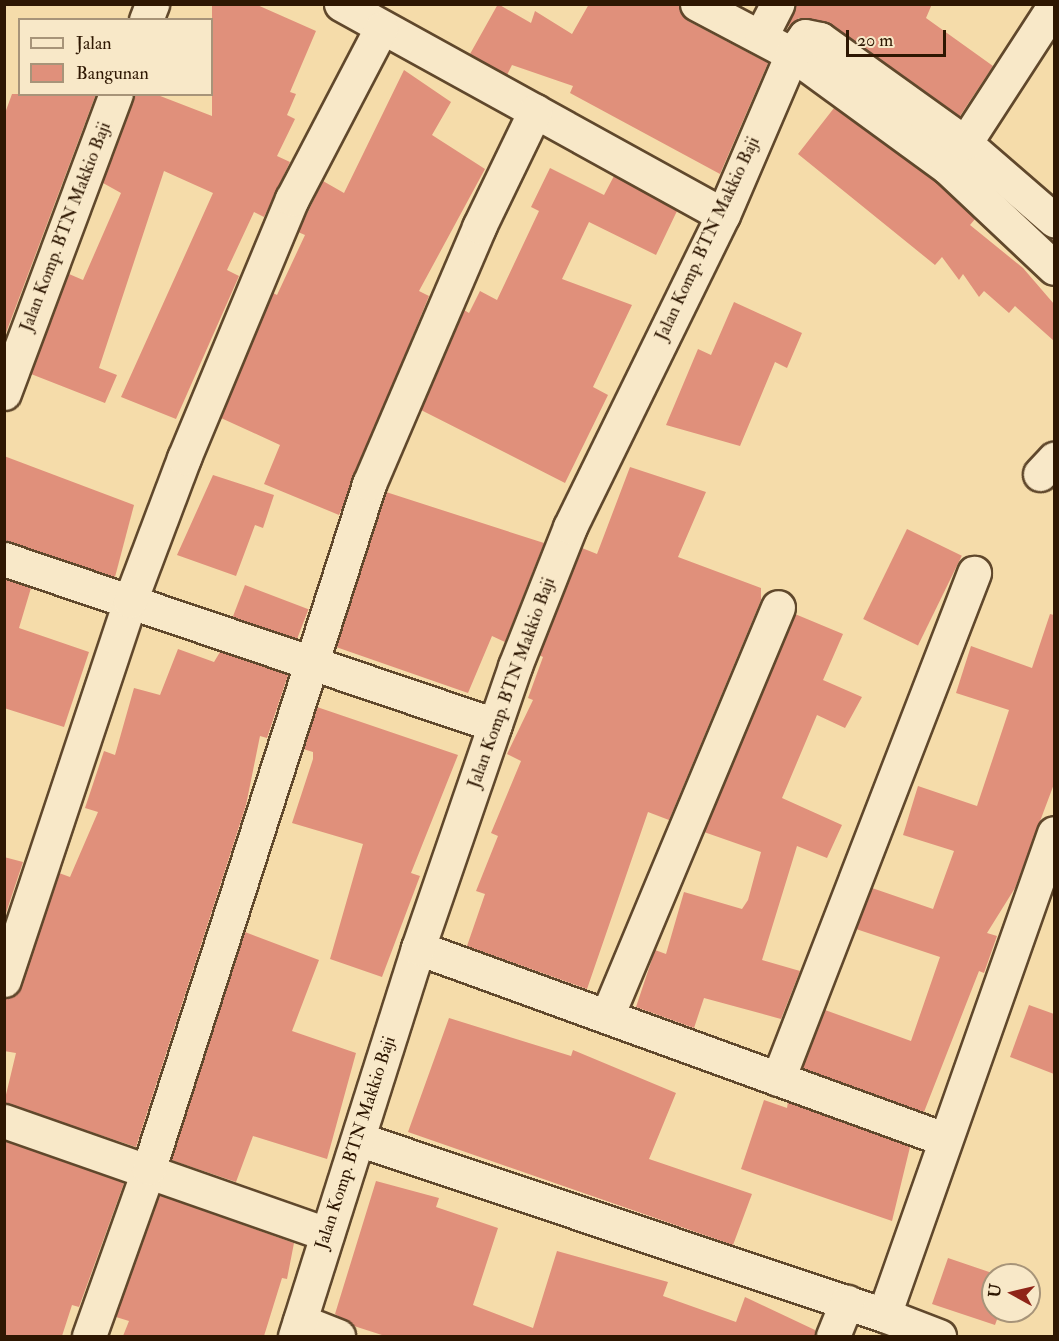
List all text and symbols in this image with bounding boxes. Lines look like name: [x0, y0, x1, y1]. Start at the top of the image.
legend: [18, 18, 213, 96]
scale bar: [849, 18, 950, 56]
text: 20 m: [857, 29, 893, 52]
text: Jalan: [76, 32, 112, 55]
text: Bangunan: [76, 62, 149, 85]
street label: Jalan Komp. BTN Makkio Baji: [16, 119, 116, 335]
street label: Jalan Komp. BTN Makkio Baji: [651, 133, 765, 345]
street label: Jalan Komp. BTN Makkio Baji: [464, 575, 560, 791]
street label: Jalan Komp. BTN Makkio Baji: [311, 1034, 401, 1252]
north arrow: [981, 1263, 1041, 1323]
text: U: [984, 1283, 1006, 1299]

